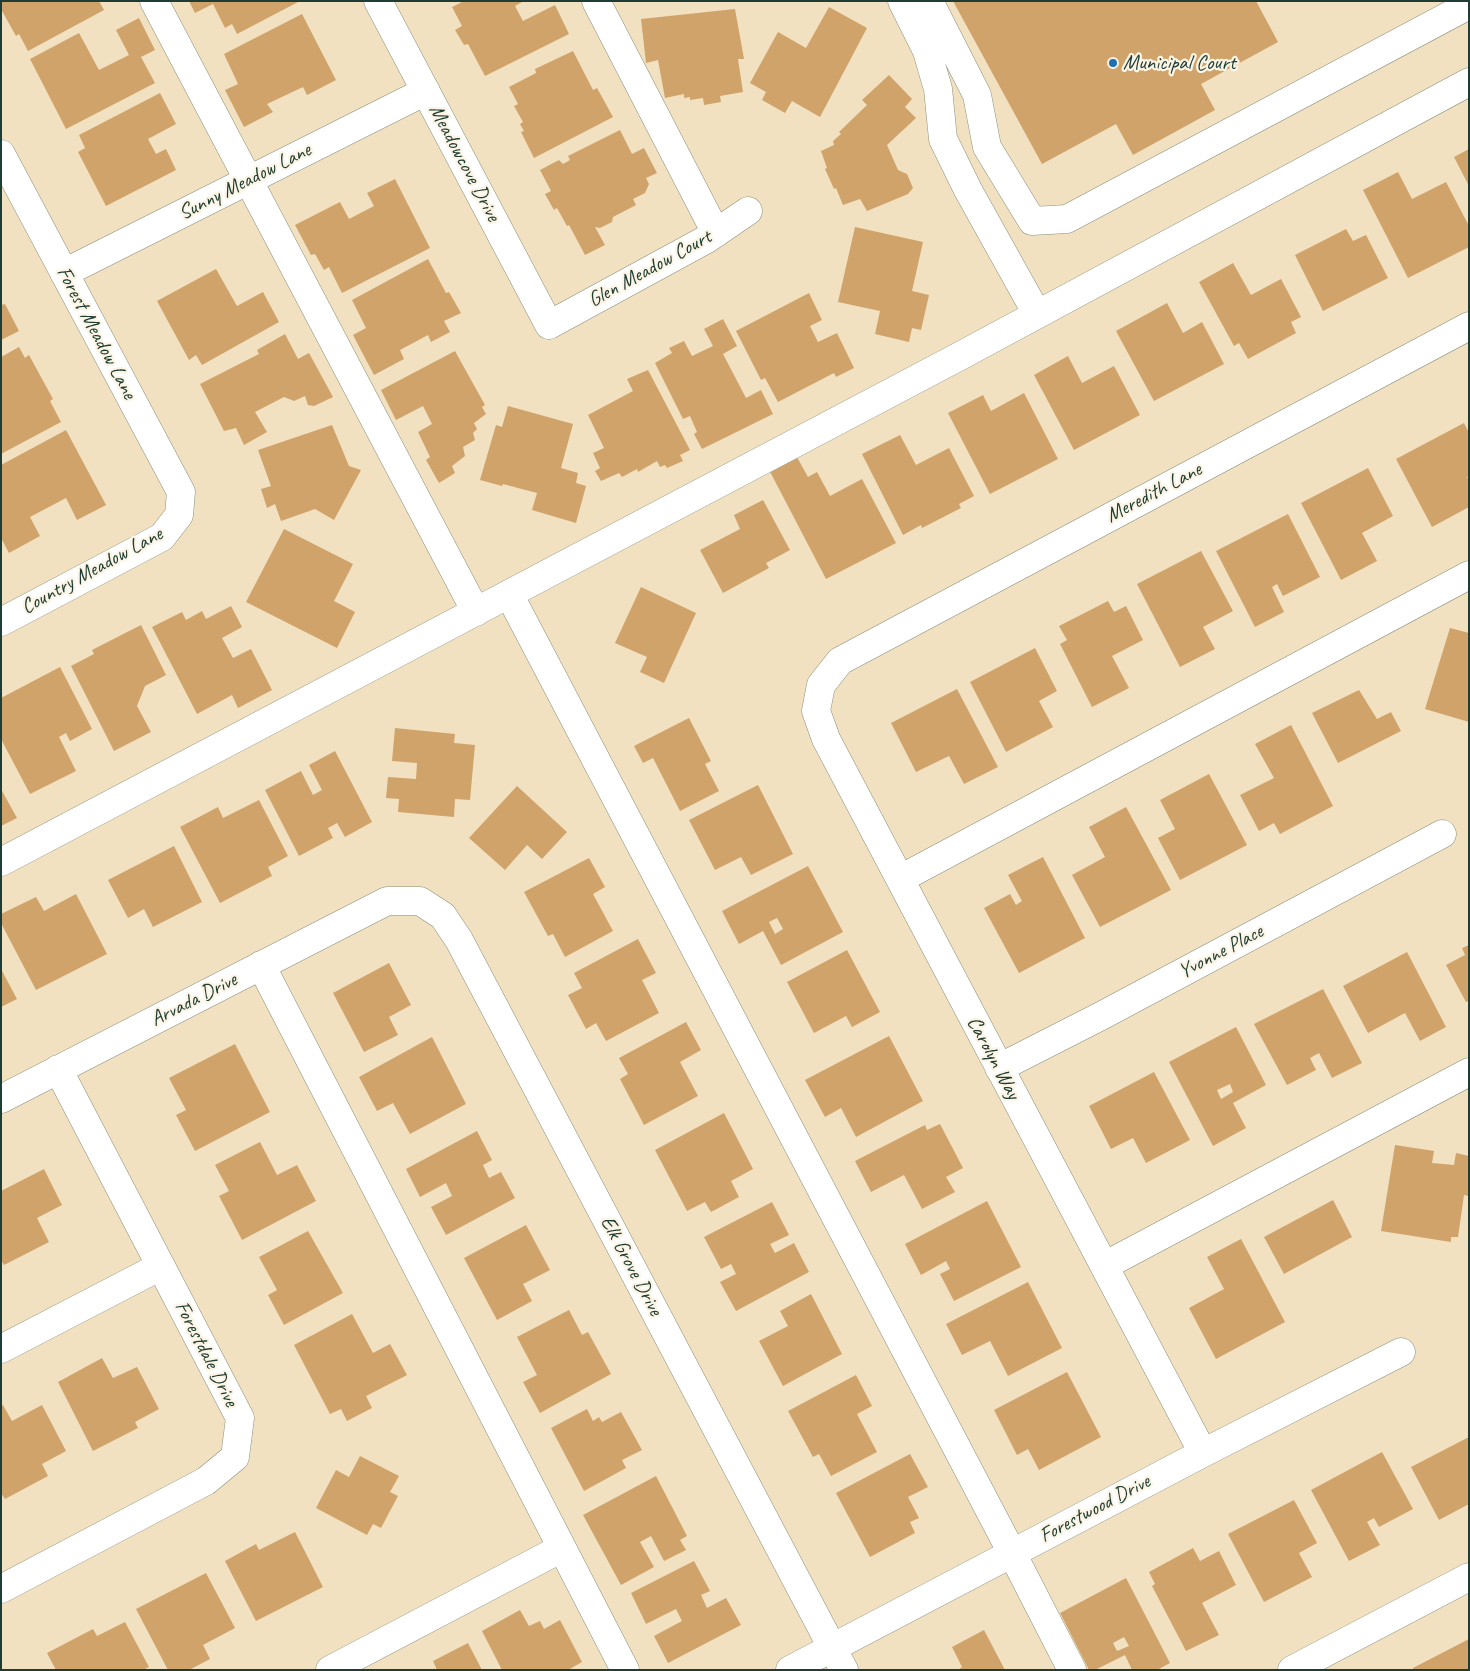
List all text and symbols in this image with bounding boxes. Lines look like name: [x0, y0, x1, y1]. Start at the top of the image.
place label: Municipal Court: [1123, 50, 1236, 76]
marker: Municipal Court: [1107, 57, 1119, 69]
street label: Meadowcove Drive: [423, 100, 505, 226]
street label: Sunny Meadow Lane: [175, 138, 315, 226]
street label: Glen Meadow Court: [584, 225, 716, 313]
street label: Forest Meadow Lane: [50, 262, 142, 404]
street label: Meredith Lane: [1102, 457, 1206, 529]
street label: Country Meadow Lane: [17, 522, 167, 620]
street label: Yvonne Place: [1174, 919, 1268, 985]
street label: Arvada Drive: [147, 968, 241, 1032]
street label: Carolyn Way: [961, 1012, 1025, 1104]
street label: Elk Grove Drive: [594, 1212, 668, 1320]
street label: Forestdale Drive: [169, 1297, 243, 1411]
street label: Forestwood Drive: [1035, 1469, 1155, 1549]

